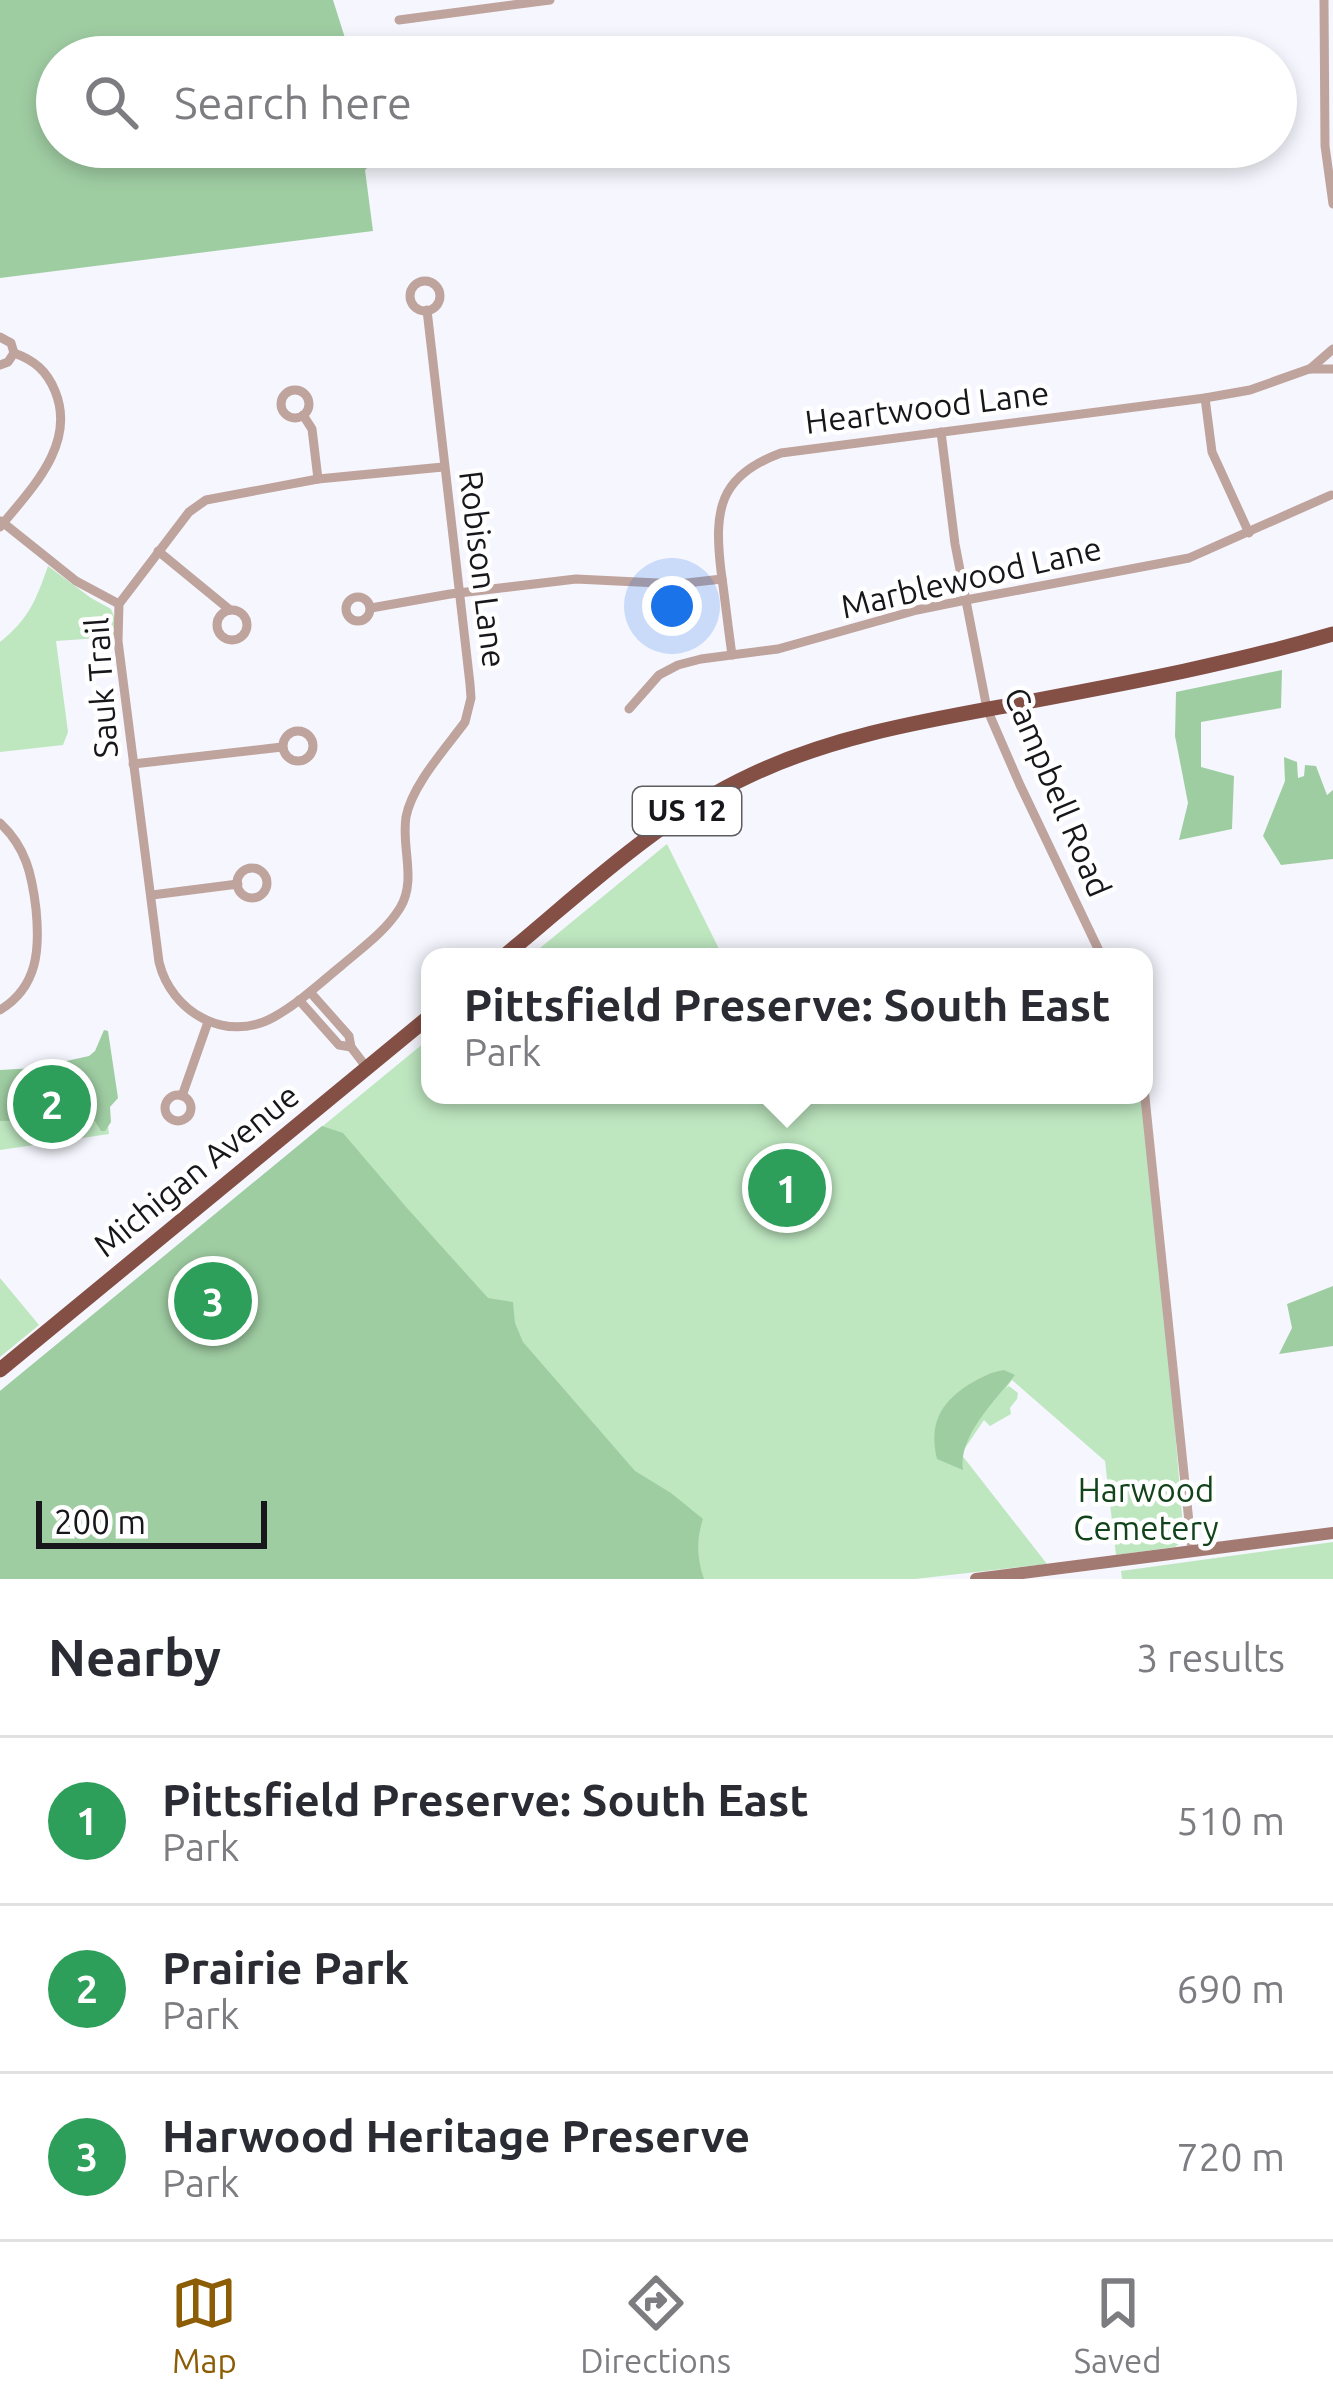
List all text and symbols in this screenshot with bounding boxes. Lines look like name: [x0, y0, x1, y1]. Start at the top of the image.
search box: [36, 36, 1297, 168]
icon: search: [78, 69, 144, 135]
text: Search here: [174, 77, 412, 128]
street label: Heartwood Lane: [803, 373, 1051, 440]
street label: Robison Lane: [453, 468, 514, 669]
street label: Marblewood Lane: [837, 529, 1105, 624]
your location: [642, 576, 702, 636]
street label: Sauk Trail: [77, 617, 124, 759]
street label: Campbell Road: [998, 682, 1119, 902]
road number: US 12: [633, 787, 741, 835]
popup: [421, 948, 1153, 1104]
text: Pittsfield Preserve: South East: [464, 979, 1110, 1030]
text: Park: [464, 1030, 541, 1073]
pin: 2: [13, 1059, 91, 1149]
street label: Michigan Avenue: [86, 1076, 305, 1263]
pin: 1: [748, 1143, 826, 1233]
pin: 3: [174, 1256, 252, 1346]
park label: Harwood Cemetery: [1073, 1471, 1219, 1546]
scale bar: [36, 1495, 267, 1548]
text: 200 m: [54, 1503, 146, 1540]
text: Nearby: [48, 1628, 221, 1686]
text: 3 results: [1136, 1636, 1285, 1679]
text: Pittsfield Preserve: South East: [162, 1774, 809, 1825]
text: 1: [76, 1799, 98, 1842]
text: 510 m: [1176, 1799, 1285, 1842]
text: Park: [162, 1825, 240, 1868]
text: Prairie Park: [162, 1942, 409, 1993]
text: 2: [76, 1967, 98, 2010]
text: 690 m: [1176, 1967, 1285, 2010]
text: Park: [162, 1993, 240, 2036]
text: Harwood Heritage Preserve: [162, 2110, 750, 2161]
text: 3: [76, 2135, 98, 2178]
text: 720 m: [1176, 2135, 1285, 2178]
text: Park: [162, 2161, 240, 2204]
tab: Map: [171, 2270, 237, 2379]
tab: Directions: [580, 2270, 731, 2379]
tab: Saved: [1074, 2270, 1162, 2379]

